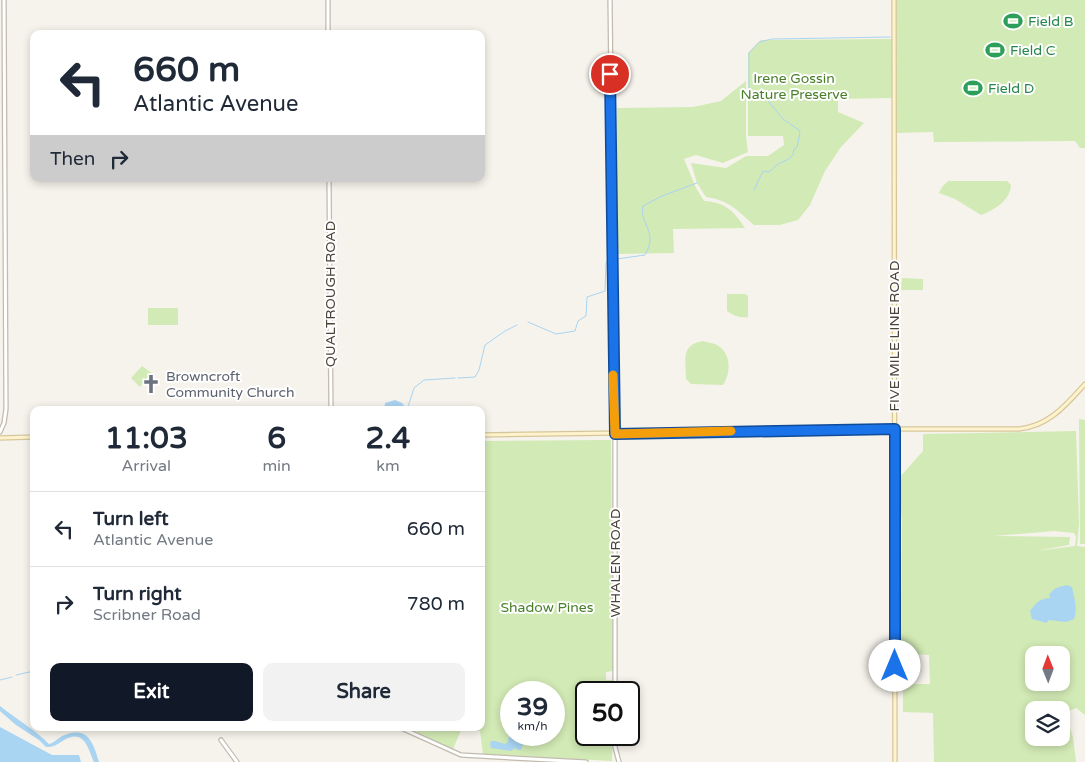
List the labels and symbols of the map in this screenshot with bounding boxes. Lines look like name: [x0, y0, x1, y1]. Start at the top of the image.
sports icon: Field B: [1002, 10, 1024, 32]
place label: Field B: [1028, 13, 1073, 30]
sports icon: Field C: [984, 39, 1006, 61]
place label: Field C: [1010, 42, 1056, 59]
pin: [589, 53, 631, 95]
park label: Irene Gossin Nature Preserve: [740, 70, 848, 103]
sports icon: Field D: [962, 77, 984, 99]
place label: Field D: [988, 80, 1034, 97]
street label: QUALTROUGH ROAD: [322, 221, 339, 367]
street label: FIVE MILE LINE ROAD: [886, 261, 903, 411]
place label: Browncroft Community Church: [166, 368, 295, 401]
church icon: Browncroft Community Church: [140, 373, 162, 395]
street label: WHALEN ROAD: [607, 508, 624, 618]
park label: Shadow Pines: [501, 599, 594, 616]
position arrow: [868, 639, 920, 691]
north arrow: [1025, 646, 1070, 691]
speed limit sign: 50: [575, 681, 640, 746]

